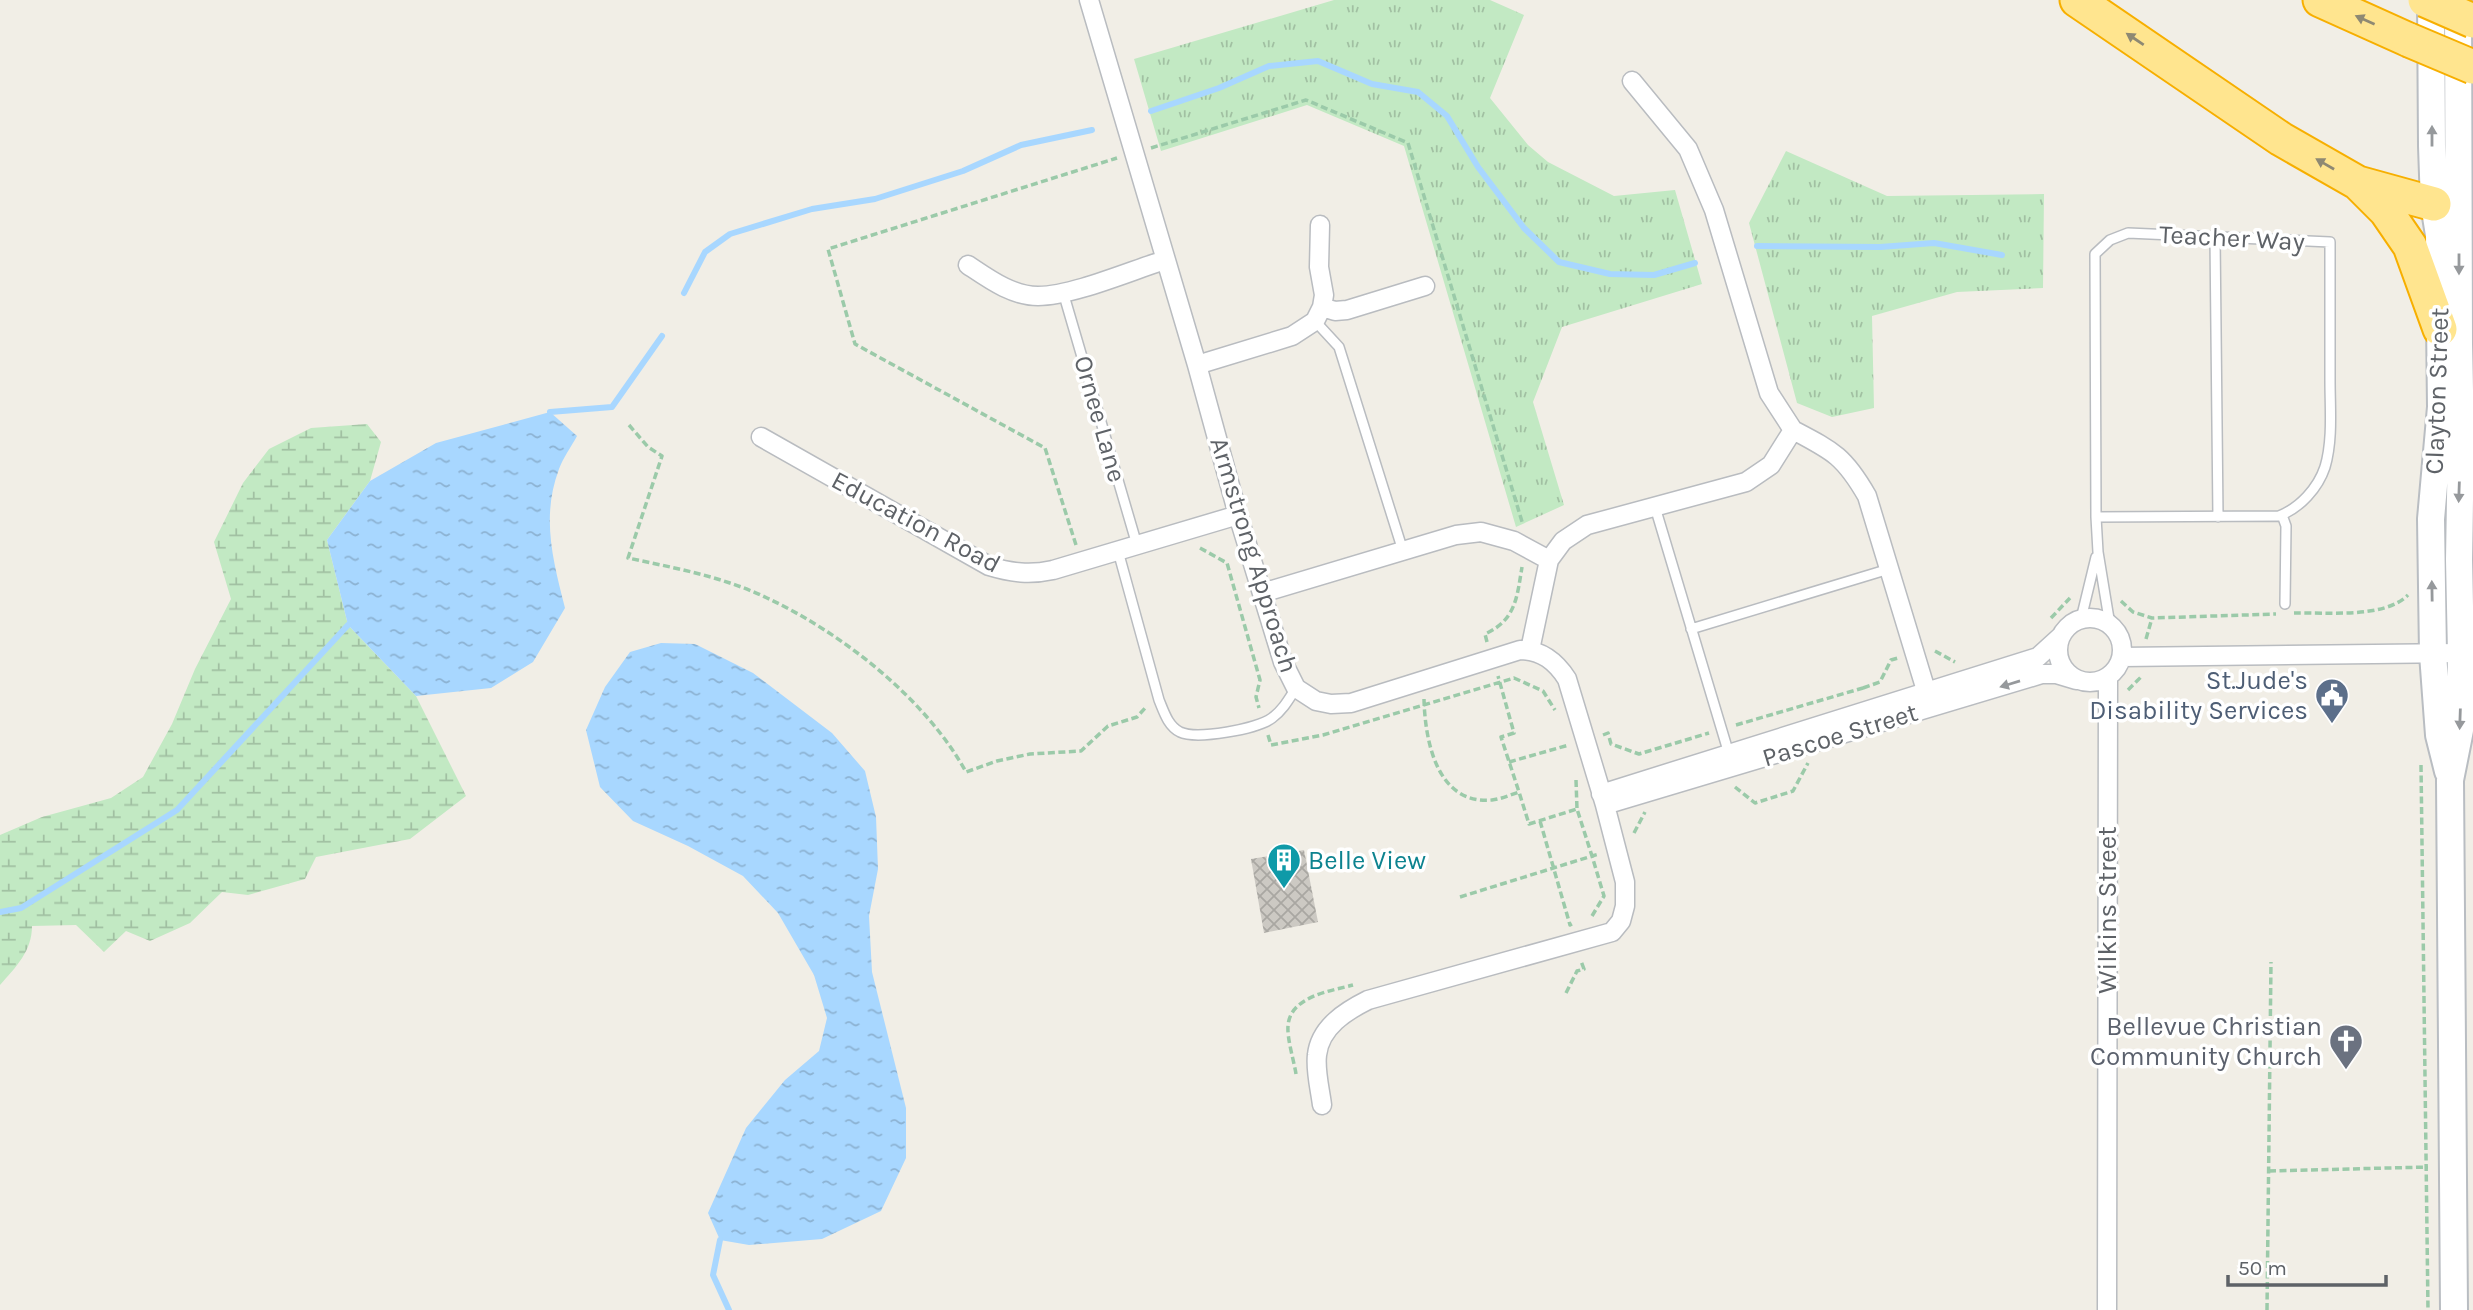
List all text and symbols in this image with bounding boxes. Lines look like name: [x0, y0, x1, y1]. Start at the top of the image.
one-way arrow: [2354, 14, 2375, 25]
one-way arrow: [2126, 32, 2144, 46]
one-way arrow: [2426, 125, 2438, 147]
one-way arrow: [2315, 158, 2335, 170]
street label: Teacher Way: [2158, 219, 2306, 257]
one-way arrow: [2453, 253, 2465, 275]
street label: Clayton Street: [2419, 307, 2455, 475]
street label: Ornee Lane: [1067, 352, 1133, 486]
street label: Armstrong Approach: [1203, 434, 1305, 676]
street label: Education Road: [826, 464, 1006, 580]
one-way arrow: [2454, 481, 2465, 503]
one-way arrow: [2426, 579, 2438, 601]
place label: St.Jude's Disability Services: [2089, 665, 2308, 726]
public building icon: St.Jude's Disability Services: [2313, 676, 2351, 725]
one-way arrow: [1999, 679, 2020, 689]
street label: Pascoe Street: [1759, 697, 1922, 773]
one-way arrow: [2455, 708, 2466, 730]
street label: Wilkins Street: [2092, 826, 2123, 994]
building icon: Belle View: [1265, 841, 1303, 890]
place label: Belle View: [1308, 845, 1426, 876]
place label: Bellevue Christian Community Church: [2090, 1011, 2322, 1072]
church icon: Bellevue Christian Community Church: [2327, 1022, 2365, 1071]
scale bar: [2228, 1244, 2386, 1288]
text: 50 m: [2238, 1256, 2287, 1280]

